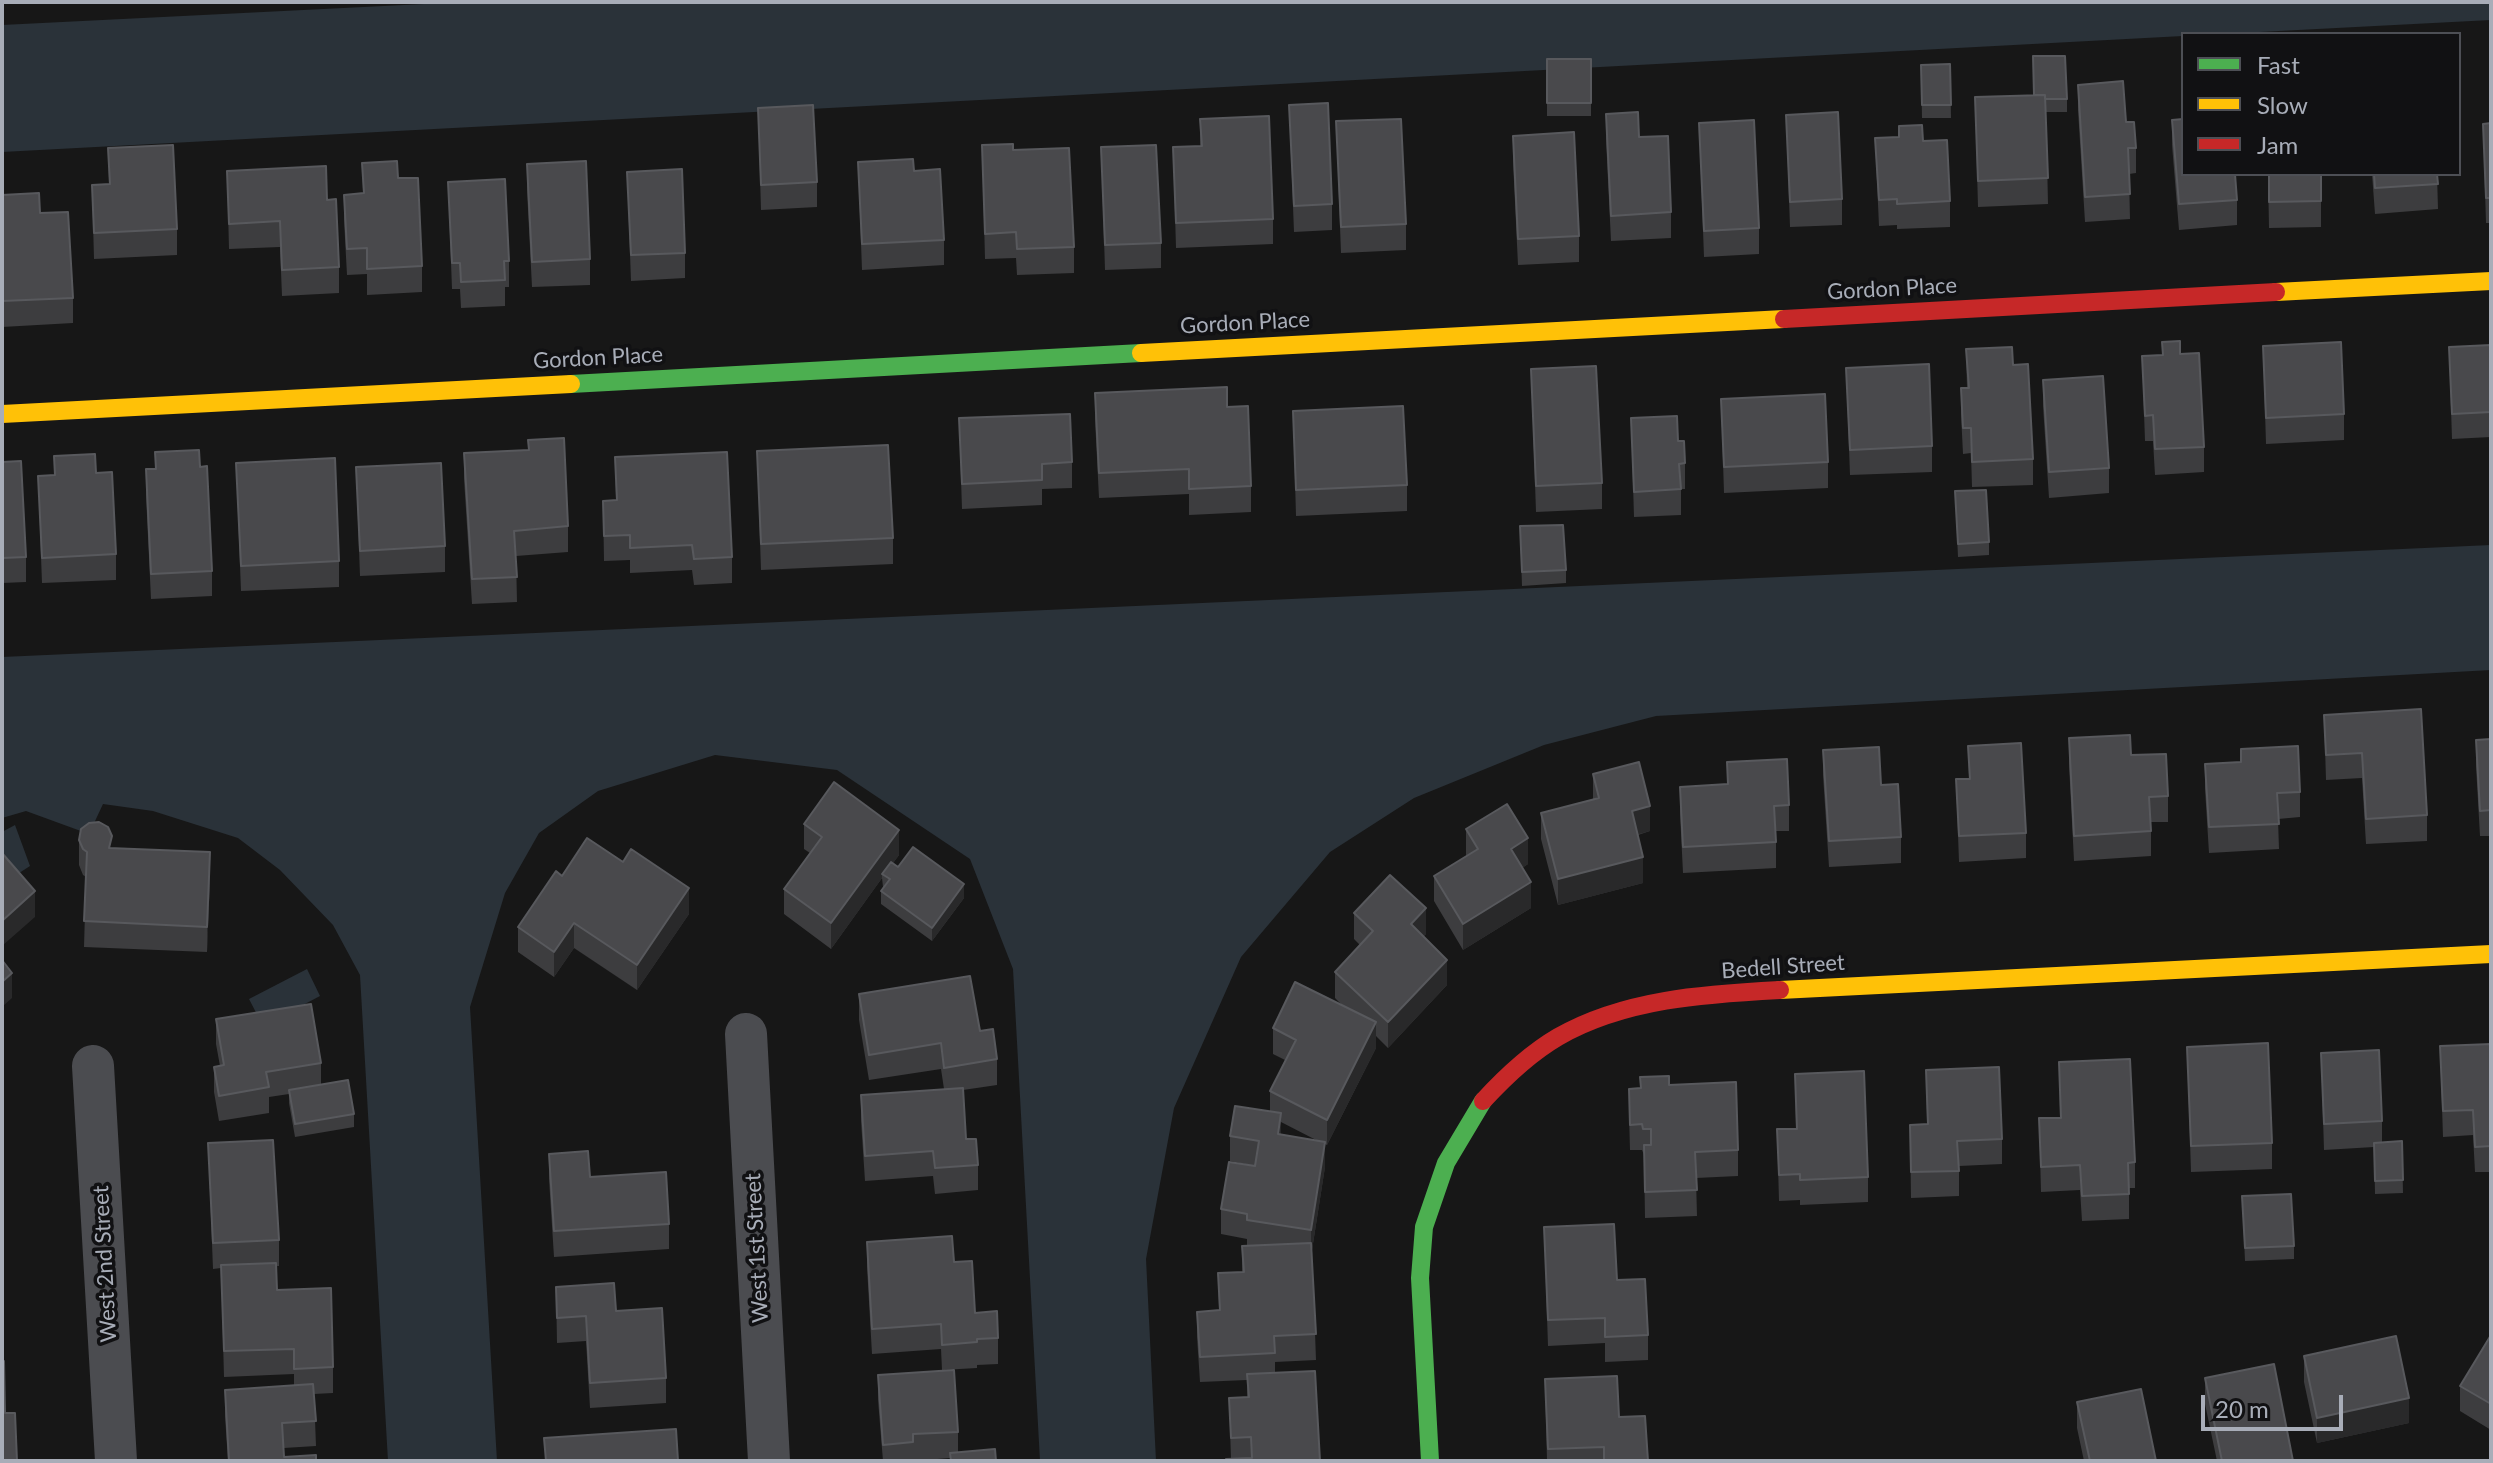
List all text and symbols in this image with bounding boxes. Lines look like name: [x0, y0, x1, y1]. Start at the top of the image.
legend: [2181, 32, 2461, 176]
text: Fast: [2257, 50, 2300, 79]
text: Slow: [2257, 90, 2308, 119]
text: Jam: [2257, 130, 2298, 159]
street label: Gordon Place: [1826, 272, 1958, 306]
street label: Gordon Place: [1179, 306, 1311, 340]
street label: Gordon Place: [532, 341, 664, 375]
street label: Bedell Street: [1720, 950, 1846, 984]
street label: West 1st Street: [740, 1172, 774, 1324]
street label: West 2nd Street: [88, 1185, 122, 1343]
scale bar: [2205, 1379, 2347, 1429]
text: 20 m: [2215, 1394, 2269, 1423]

